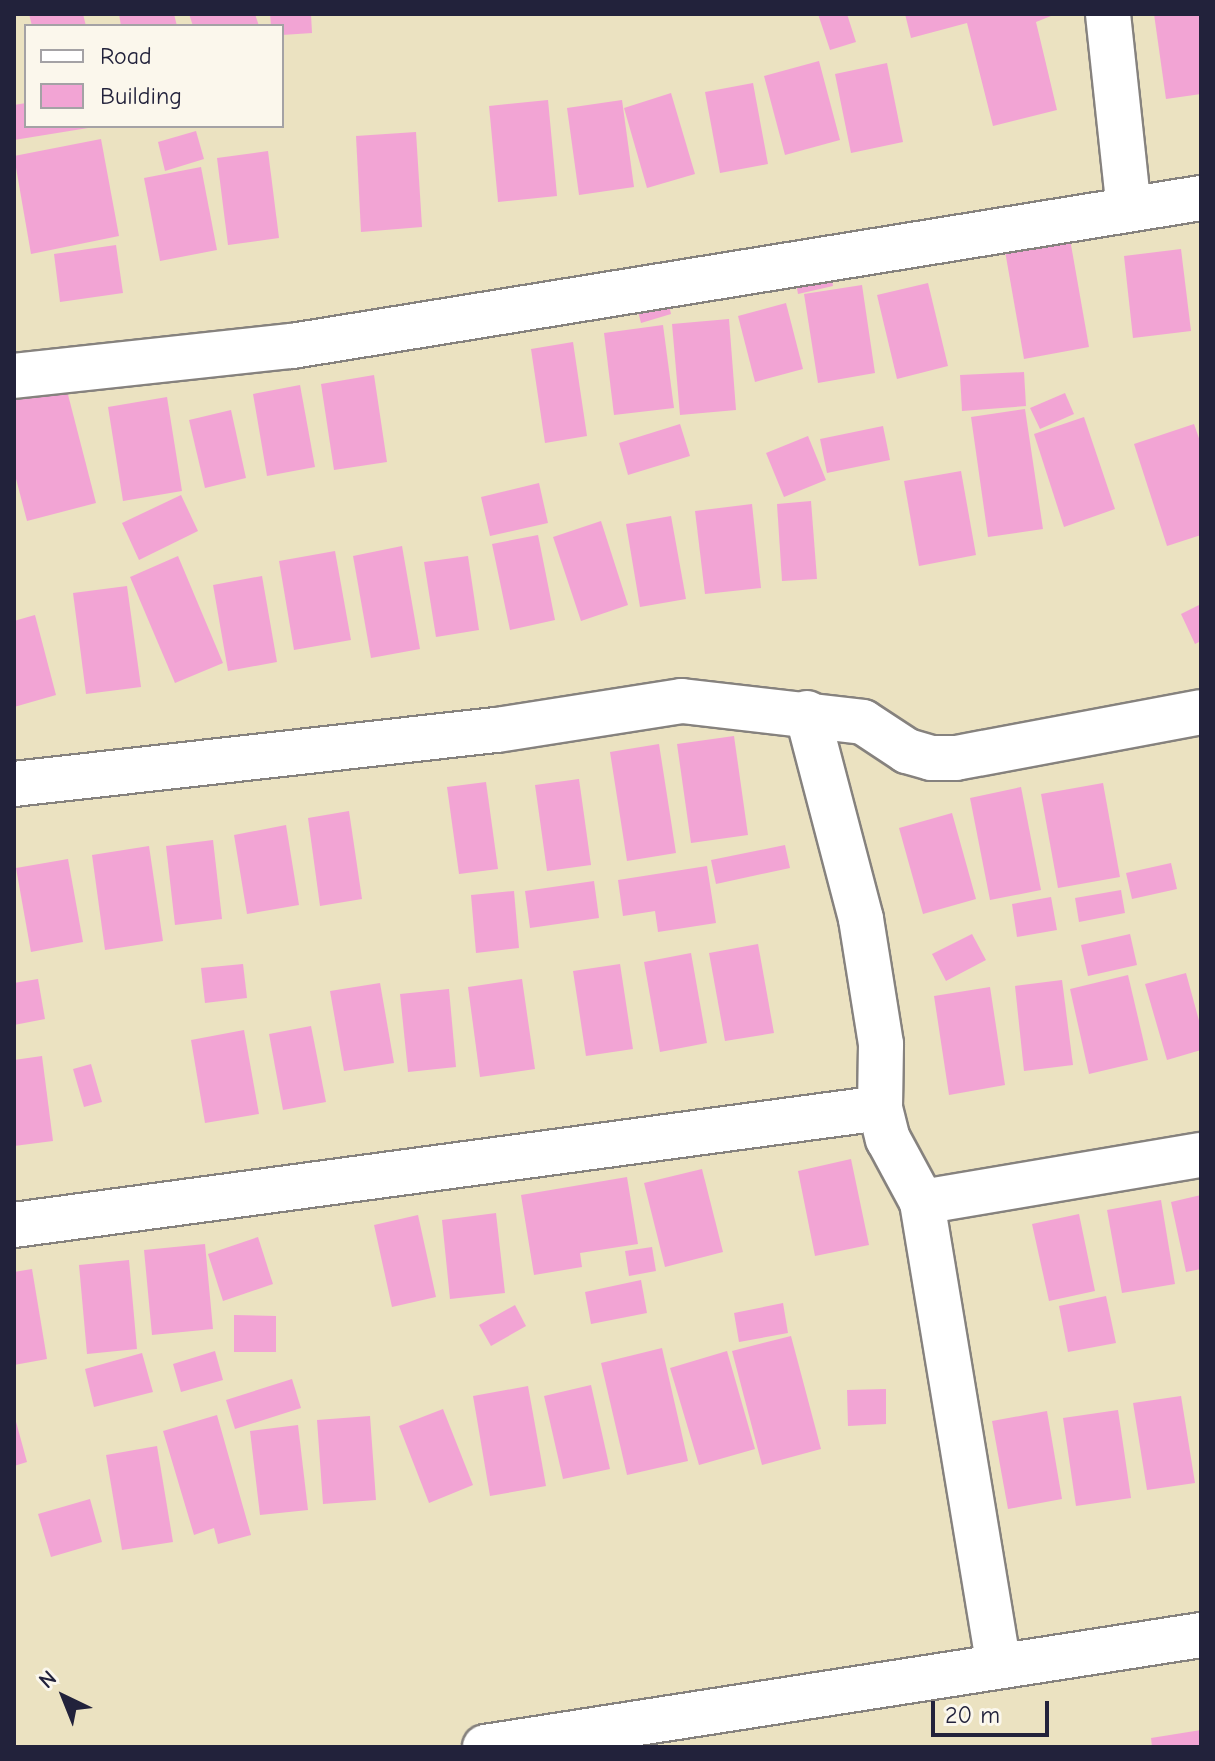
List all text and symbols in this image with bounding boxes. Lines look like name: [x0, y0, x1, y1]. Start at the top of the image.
legend: [24, 24, 284, 128]
text: Road: [100, 42, 152, 70]
text: Building: [100, 82, 182, 110]
north arrow: [24, 1657, 104, 1737]
text: N: [34, 1665, 62, 1694]
scale bar: [935, 1685, 1053, 1735]
text: 20 m: [945, 1701, 1000, 1729]

